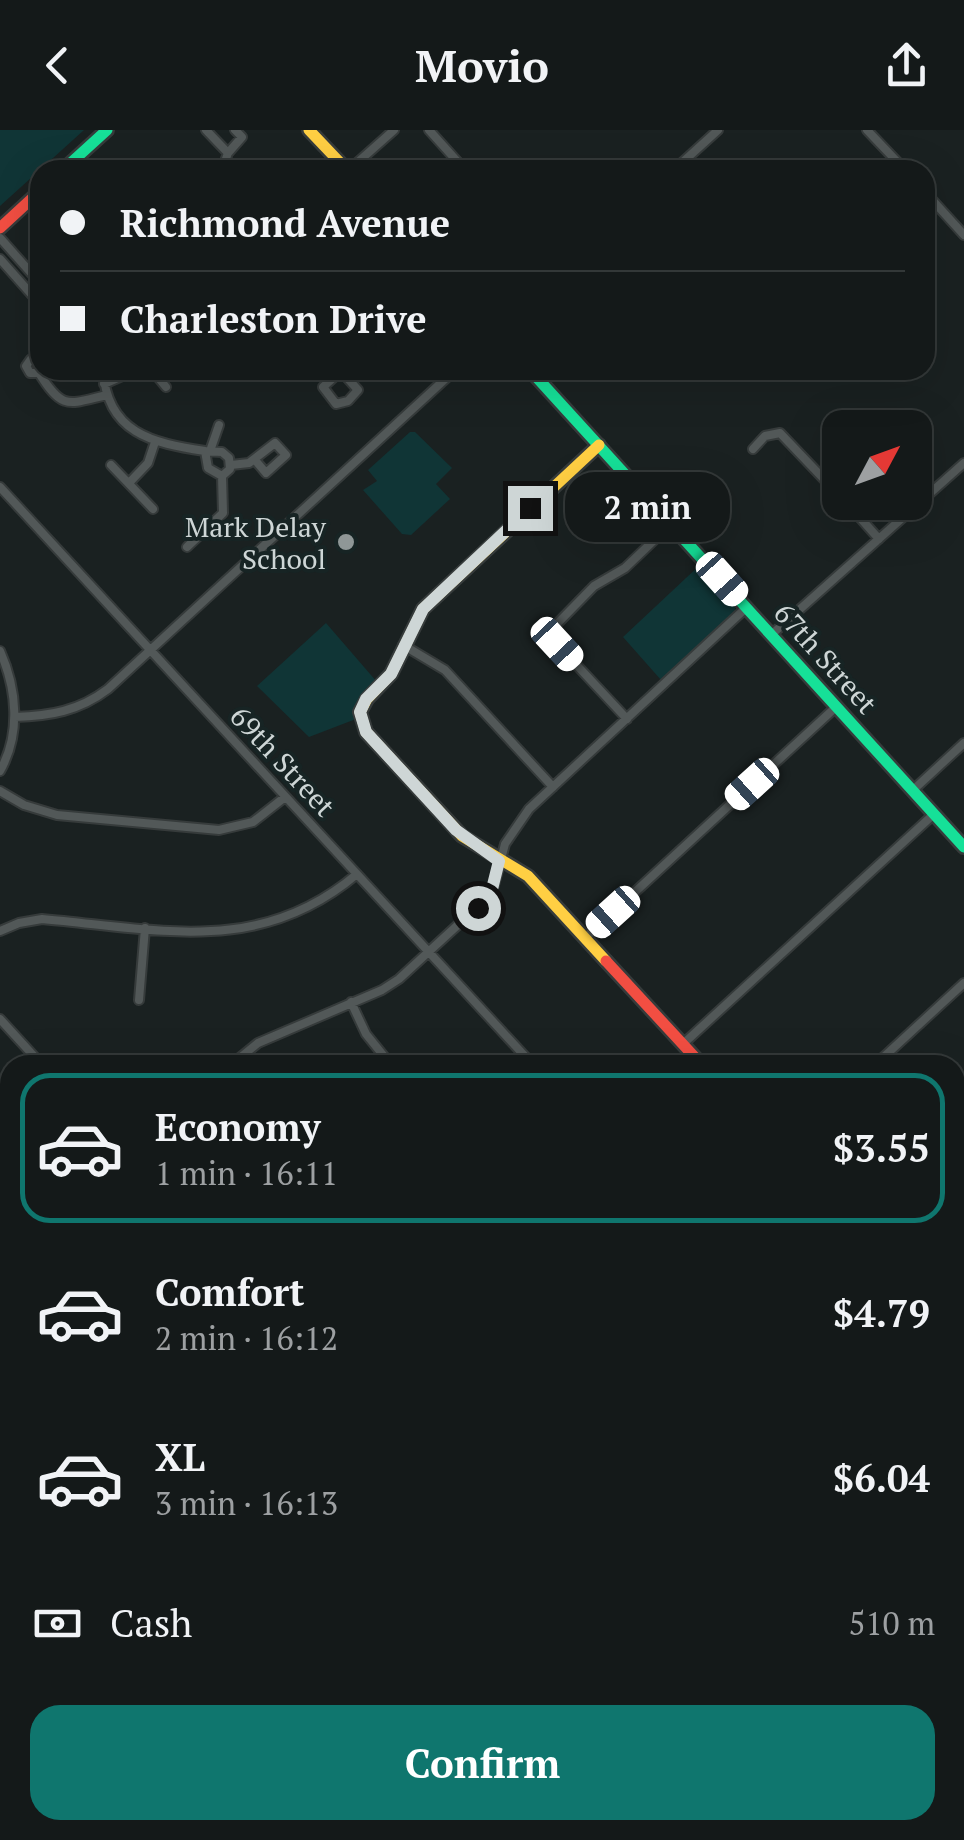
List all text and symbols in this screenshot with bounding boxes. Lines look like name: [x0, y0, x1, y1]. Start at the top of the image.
text: Movio: [415, 35, 549, 95]
icon: back: [30, 38, 85, 93]
icon: share: [879, 38, 934, 93]
text: Richmond Avenue: [120, 198, 450, 248]
text: Charleston Drive: [120, 294, 427, 344]
north arrow: [822, 410, 932, 520]
map controls: [822, 410, 932, 520]
callout: 2 min: [565, 473, 730, 543]
route end: [508, 486, 553, 531]
text: 2 min: [604, 486, 691, 528]
place label: Mark Delay School: [185, 508, 327, 577]
marker: Mark Delay School: [335, 531, 357, 553]
car: [691, 547, 753, 611]
street label: 67th Street: [766, 595, 886, 722]
car: [526, 612, 588, 676]
street label: 69th Street: [222, 698, 344, 825]
car: [720, 753, 784, 815]
car: [581, 881, 645, 943]
route start: [456, 886, 501, 931]
text: Economy: [155, 1102, 321, 1152]
icon: car: [35, 1103, 125, 1193]
text: $3.55: [833, 1123, 930, 1173]
text: 1 min · 16:11: [155, 1152, 338, 1194]
text: Comfort: [155, 1267, 304, 1317]
icon: car: [35, 1268, 125, 1358]
text: $4.79: [833, 1288, 930, 1338]
text: 2 min · 16:12: [155, 1317, 338, 1359]
text: XL: [155, 1432, 205, 1482]
icon: car: [35, 1433, 125, 1523]
text: $6.04: [833, 1453, 930, 1503]
text: 3 min · 16:13: [155, 1482, 338, 1524]
icon: cash: [30, 1596, 85, 1651]
text: Cash: [110, 1598, 192, 1648]
text: 510 m: [848, 1602, 935, 1644]
button: Confirm: [30, 1705, 935, 1820]

